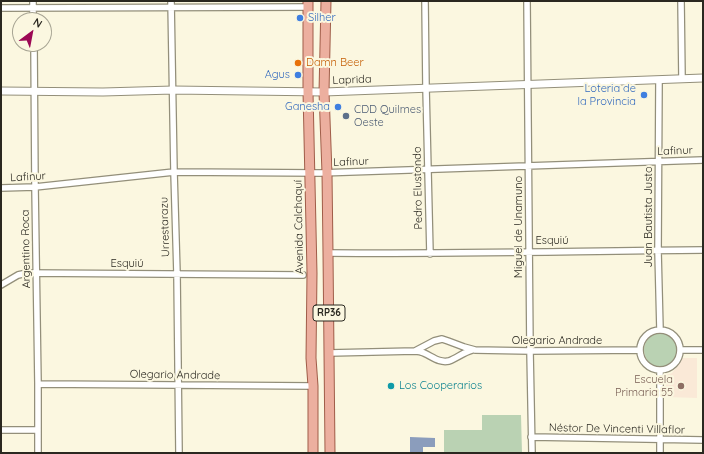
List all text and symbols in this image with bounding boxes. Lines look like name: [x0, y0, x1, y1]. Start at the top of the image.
place label: Silher: [308, 11, 336, 25]
north arrow: [12, 12, 52, 52]
marker: Silher: [295, 13, 305, 23]
text: N: [31, 15, 45, 31]
place label: Damn Beer: [306, 56, 364, 70]
marker: Damn Beer: [293, 58, 303, 68]
place label: Agus: [265, 68, 290, 82]
marker: Agus: [293, 70, 303, 80]
street label: Laprida: [332, 73, 372, 87]
place label: Loteria de la Provincia: [577, 82, 636, 108]
marker: Loteria de la Provincia: [639, 90, 649, 100]
place label: Ganesha: [285, 100, 330, 114]
marker: Ganesha: [333, 102, 343, 112]
place label: CDD Quilmes Oeste: [354, 103, 421, 129]
marker: CDD Quilmes Oeste: [341, 111, 351, 121]
street label: Lafinur: [657, 144, 693, 158]
street label: Pedro Elustondo: [411, 146, 425, 230]
street label: Lafinur: [333, 155, 369, 169]
street label: Juan Bautista Justo: [642, 166, 656, 268]
street label: Lafinur: [10, 169, 46, 185]
street label: Miguel de Unamuno: [512, 176, 526, 278]
street label: Avenida Calchaquí: [292, 180, 306, 274]
street label: Urrestarazu: [157, 197, 173, 257]
street label: Argentino Roca: [19, 209, 33, 289]
street label: Esquiú: [536, 234, 568, 248]
street label: Esquiú: [111, 257, 143, 271]
road number: RP36: [313, 305, 345, 321]
street label: Olegario Andrade: [512, 334, 602, 348]
street label: Olegario Andrade: [130, 368, 220, 382]
place label: Escuela Primaria 55: [615, 373, 673, 399]
place label: Los Cooperarios: [399, 379, 482, 393]
marker: Los Cooperarios: [386, 381, 396, 391]
marker: Escuela Primaria 55: [676, 381, 686, 391]
street label: Néstor De Vincenti Villaflor: [549, 421, 685, 437]

